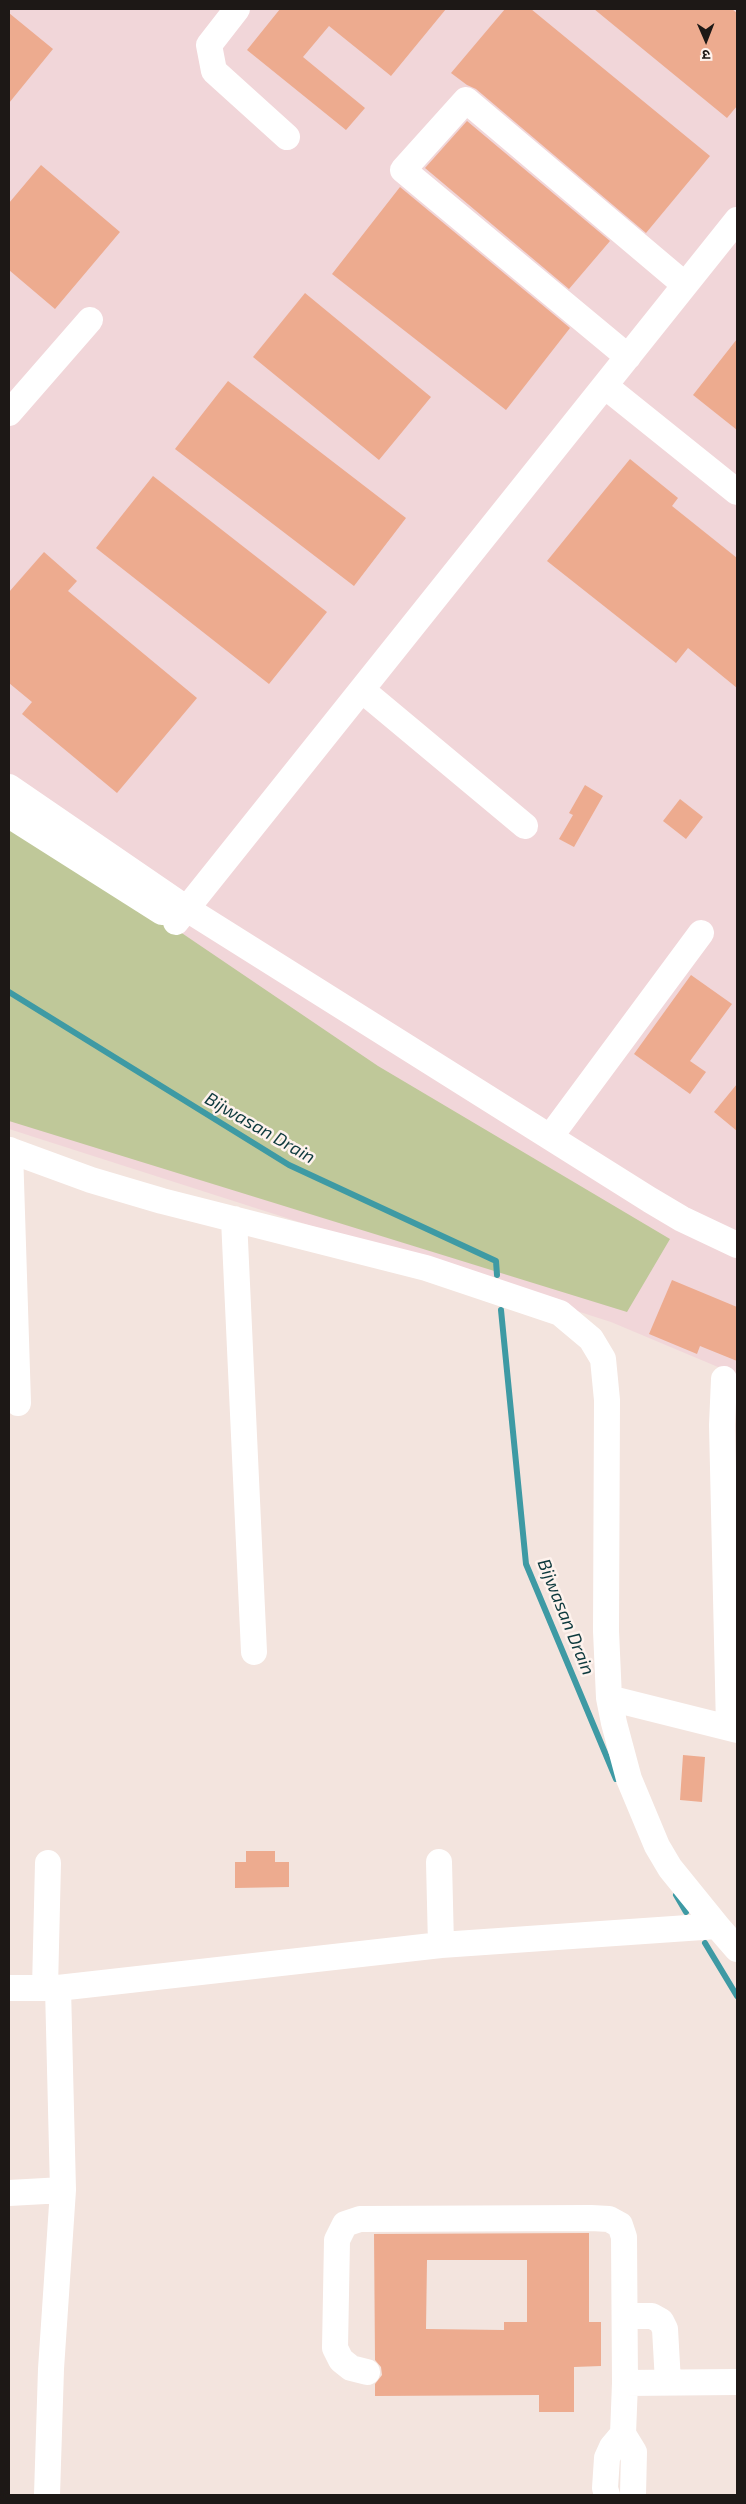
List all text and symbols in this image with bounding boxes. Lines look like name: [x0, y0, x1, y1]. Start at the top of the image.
north arrow: [681, 15, 731, 65]
text: उ: [702, 47, 711, 64]
water label: Bijwasan Drain: [201, 1088, 319, 1168]
water label: Bijwasan Drain: [533, 1556, 599, 1678]

